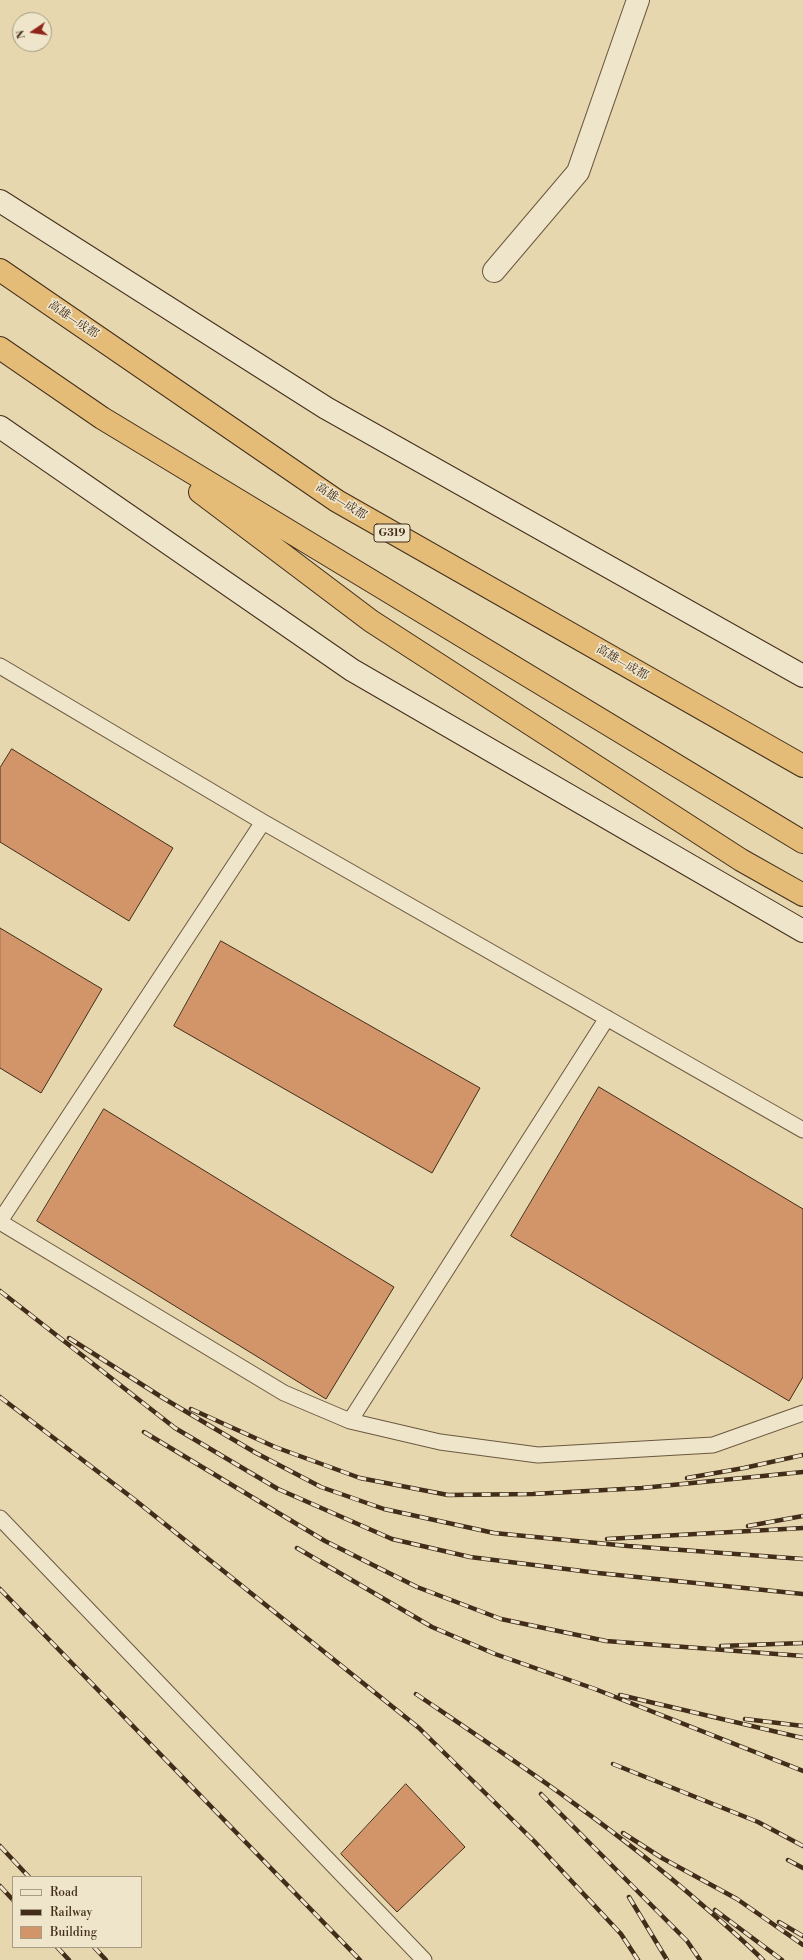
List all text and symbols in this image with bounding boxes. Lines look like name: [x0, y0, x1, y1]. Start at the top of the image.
north arrow: [12, 12, 52, 52]
text: N: [13, 29, 29, 40]
street label: 高雄—成都: [45, 298, 101, 342]
street label: 高雄—成都: [313, 481, 369, 523]
road number: G319: [374, 524, 410, 542]
street label: 高雄—成都: [593, 642, 651, 684]
legend: [12, 1876, 142, 1948]
text: Road: [50, 1885, 78, 1900]
text: Railway: [50, 1905, 92, 1920]
text: Building: [50, 1925, 97, 1940]

